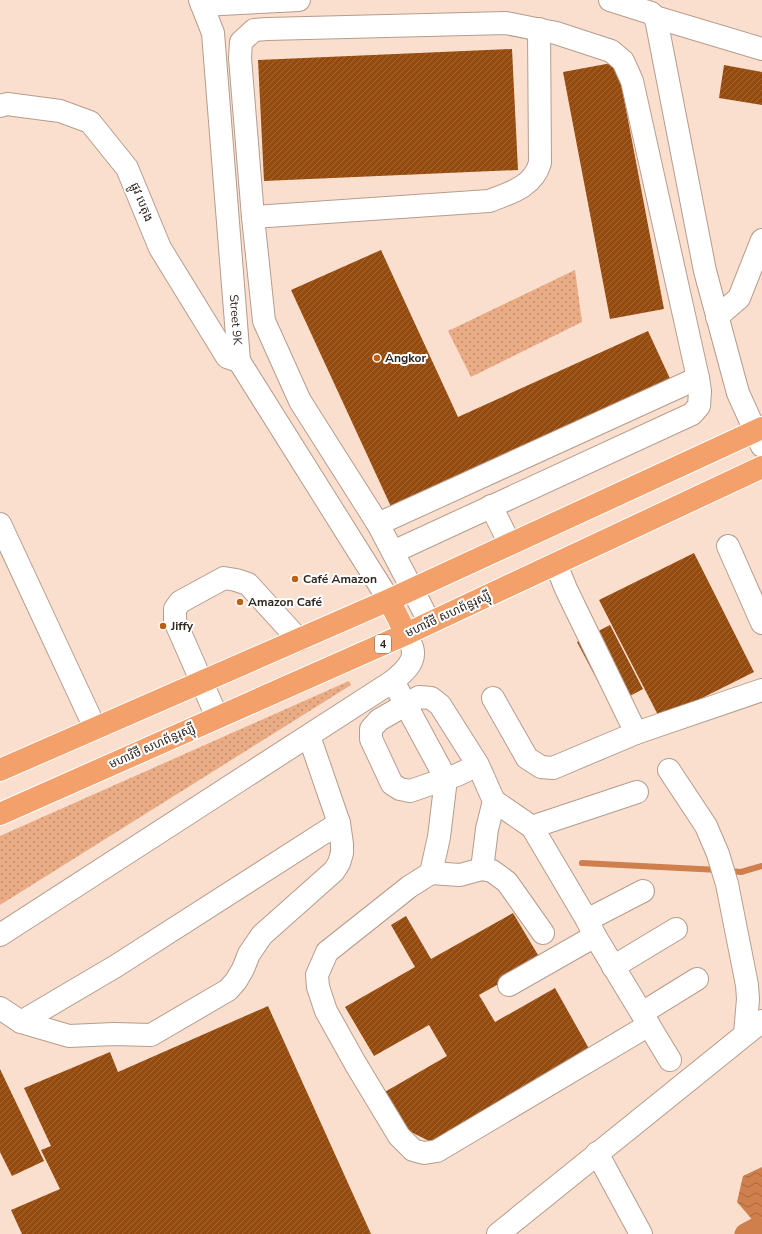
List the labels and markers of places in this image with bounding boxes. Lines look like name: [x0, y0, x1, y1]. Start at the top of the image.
place label: Angkor: [385, 350, 426, 366]
marker: Angkor: [372, 353, 382, 363]
place label: Café Amazon: [303, 571, 377, 587]
marker: Café Amazon: [290, 574, 300, 584]
place label: Amazon Café: [248, 594, 322, 610]
marker: Amazon Café: [235, 597, 245, 607]
place label: Jiffy: [170, 618, 194, 634]
marker: Jiffy: [158, 621, 168, 631]

